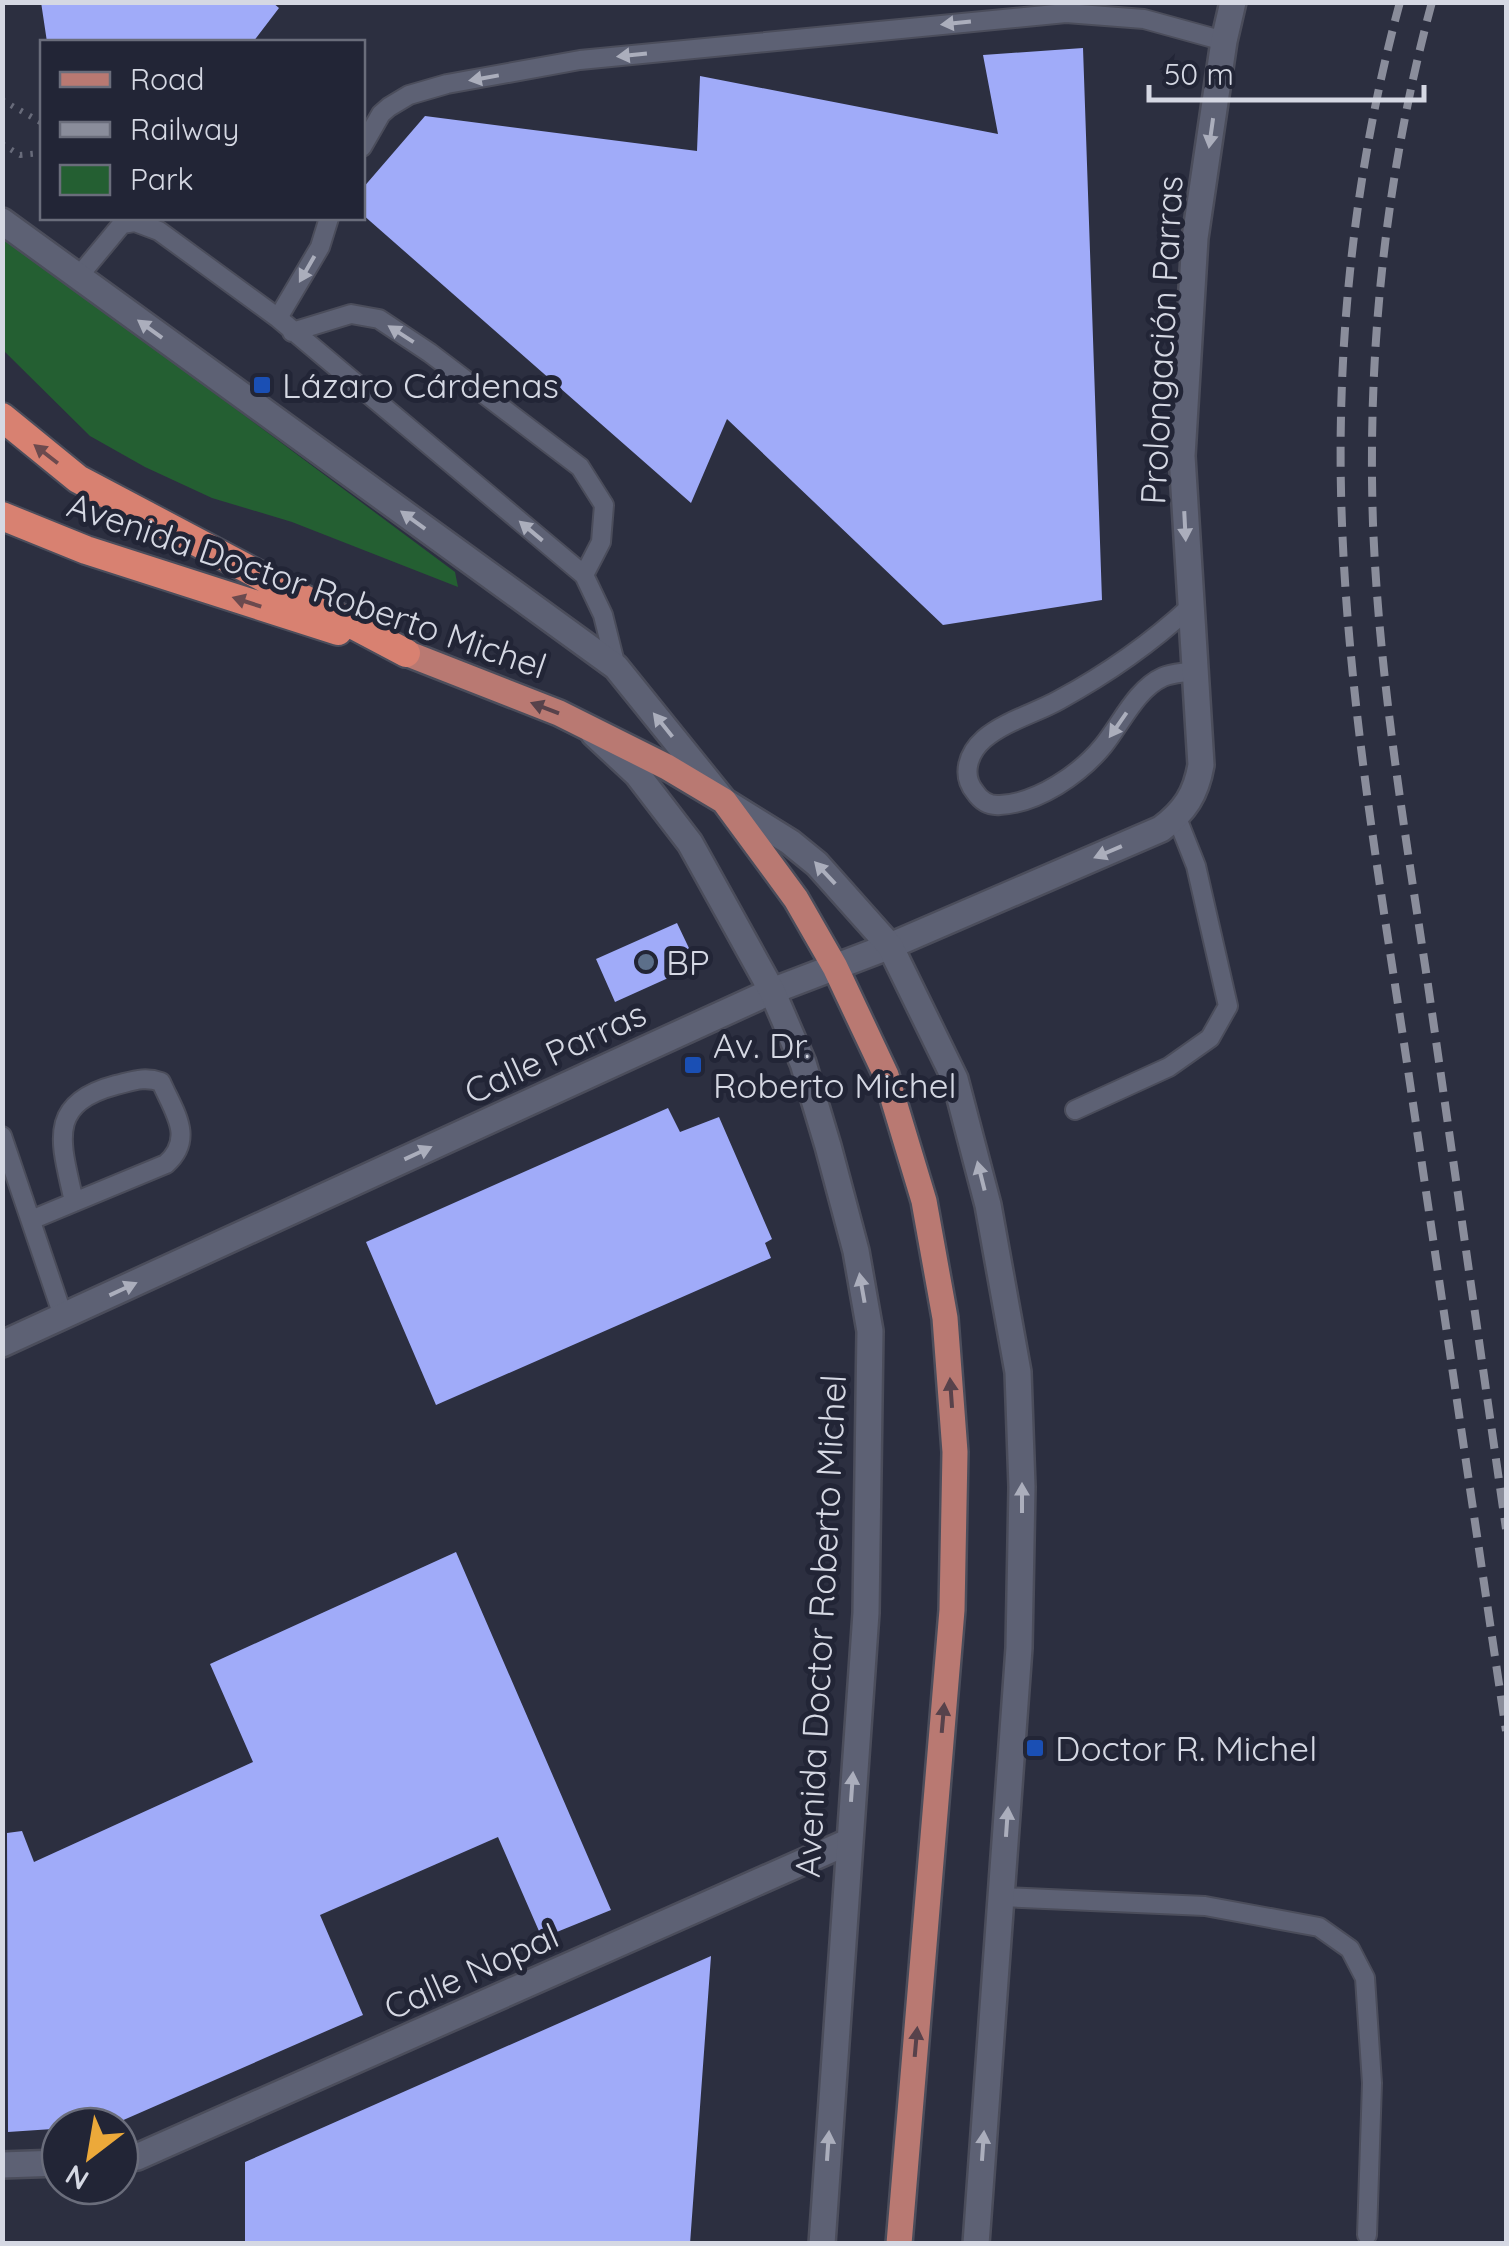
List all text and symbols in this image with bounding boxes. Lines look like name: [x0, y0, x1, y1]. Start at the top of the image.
one-way arrow: [939, 16, 971, 32]
legend: [40, 40, 365, 220]
scale bar: [1149, 40, 1424, 102]
one-way arrow: [616, 47, 648, 63]
text: 50 m: [1164, 55, 1234, 93]
text: Road: [130, 60, 204, 98]
one-way arrow: [469, 70, 500, 86]
text: Railway: [130, 110, 239, 148]
one-way arrow: [1202, 118, 1218, 149]
text: Park: [130, 160, 194, 198]
street label: Prolongación Parras: [1130, 174, 1192, 506]
one-way arrow: [299, 255, 316, 284]
one-way arrow: [137, 320, 163, 339]
one-way arrow: [387, 325, 415, 343]
place label: Lázaro Cárdenas: [282, 363, 559, 407]
marker: Lázaro Cárdenas: [251, 374, 273, 396]
one-way arrow: [33, 443, 59, 464]
street label: Avenida Doctor Roberto Michel: [62, 482, 552, 688]
one-way arrow: [400, 511, 426, 530]
one-way arrow: [1177, 511, 1193, 543]
one-way arrow: [518, 521, 543, 542]
one-way arrow: [231, 593, 261, 608]
one-way arrow: [529, 700, 559, 715]
one-way arrow: [653, 712, 674, 738]
one-way arrow: [1109, 712, 1128, 739]
one-way arrow: [1093, 844, 1123, 860]
one-way arrow: [814, 861, 837, 885]
place label: BP: [666, 940, 710, 984]
marker: BP: [635, 951, 657, 973]
street label: Calle Parras: [457, 991, 653, 1113]
place label: Av. Dr. Roberto Michel: [713, 1023, 957, 1107]
marker: Av. Dr. Roberto Michel: [682, 1054, 704, 1076]
one-way arrow: [403, 1145, 433, 1161]
one-way arrow: [972, 1160, 988, 1191]
one-way arrow: [854, 1272, 869, 1303]
one-way arrow: [109, 1280, 138, 1297]
street label: Avenida Doctor Roberto Michel: [785, 1373, 855, 1879]
one-way arrow: [943, 1377, 959, 1409]
one-way arrow: [1014, 1481, 1030, 1513]
one-way arrow: [935, 1701, 951, 1733]
place label: Doctor R. Michel: [1055, 1726, 1317, 1770]
marker: Doctor R. Michel: [1024, 1737, 1046, 1759]
one-way arrow: [845, 1771, 861, 1802]
one-way arrow: [999, 1806, 1015, 1838]
street label: Calle Nopal: [377, 1913, 565, 2029]
one-way arrow: [908, 2025, 924, 2057]
north arrow: [40, 2106, 140, 2206]
one-way arrow: [820, 2130, 836, 2162]
one-way arrow: [976, 2130, 992, 2162]
text: N: [59, 2158, 95, 2198]

